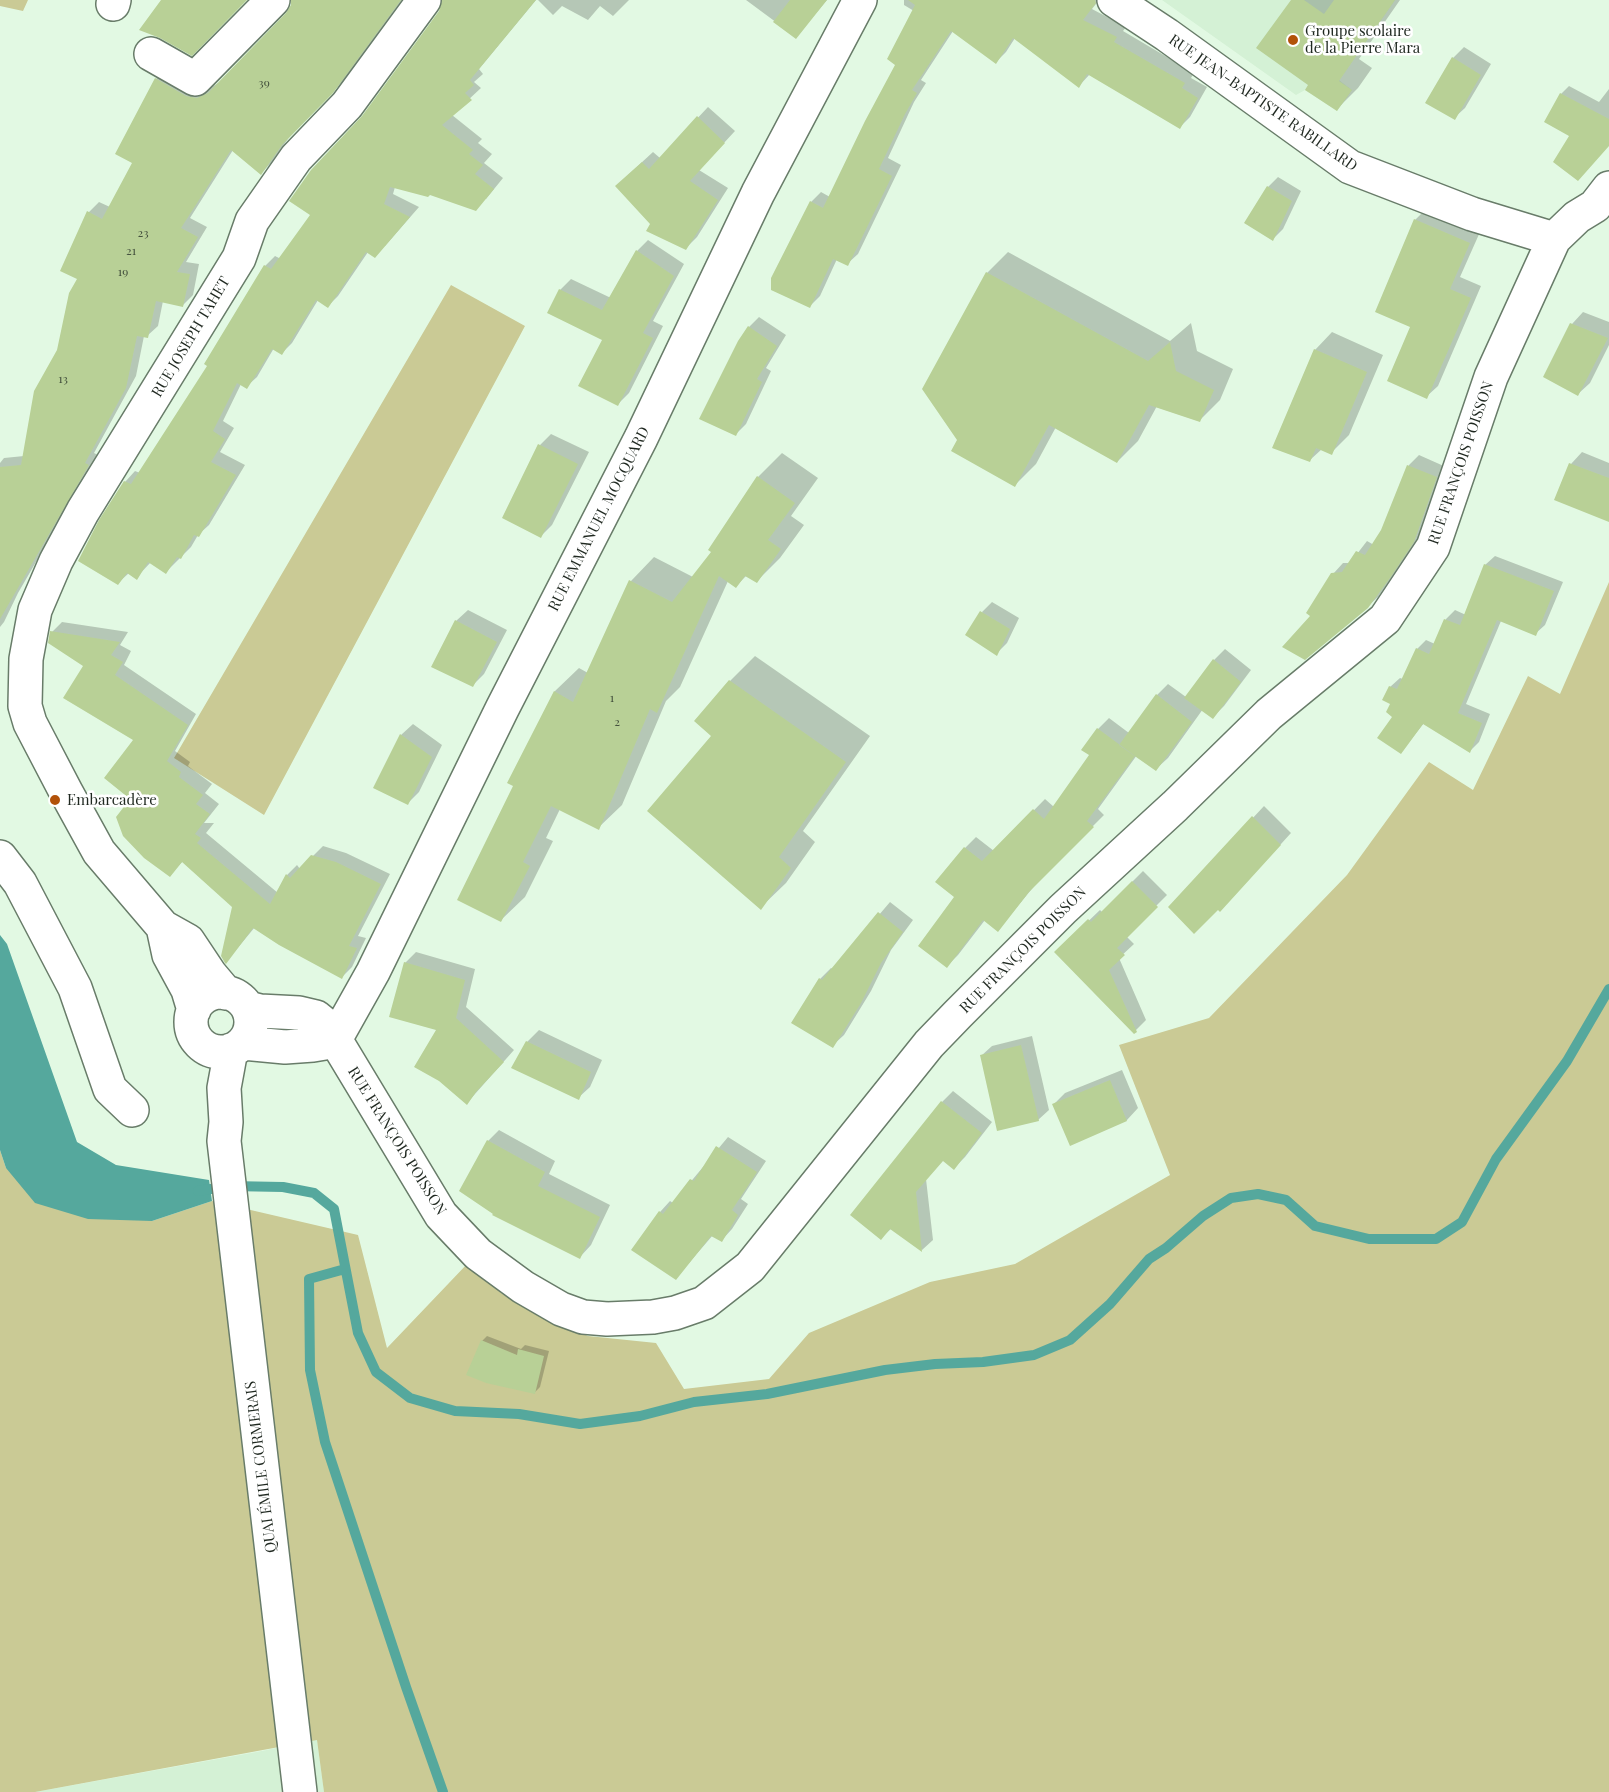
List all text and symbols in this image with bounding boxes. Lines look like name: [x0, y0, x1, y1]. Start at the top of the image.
place label: Groupe scolaire de la Pierre Mara: [1305, 22, 1420, 57]
street label: RUE JEAN-BAPTISTE RABILLARD: [1165, 31, 1361, 175]
marker: Groupe scolaire de la Pierre Mara: [1286, 33, 1300, 47]
house number: 39: [258, 76, 270, 90]
house number: 23: [137, 226, 149, 240]
house number: 21: [126, 244, 136, 258]
house number: 19: [118, 265, 128, 279]
street label: RUE JOSEPH TAHET: [148, 274, 234, 400]
house number: 13: [58, 372, 68, 386]
street label: RUE FRANÇOIS POISSON: [1425, 379, 1497, 547]
street label: RUE EMMANUEL MOCQUARD: [545, 424, 653, 614]
house number: 1: [610, 691, 614, 705]
house number: 2: [614, 715, 620, 729]
place label: Embarcadère: [67, 791, 157, 809]
marker: Embarcadère: [48, 793, 62, 807]
street label: RUE FRANÇOIS POISSON: [956, 883, 1090, 1017]
street label: RUE FRANÇOIS POISSON: [344, 1064, 450, 1218]
street label: QUAI ÉMILE CORMERAIS: [242, 1380, 280, 1554]

